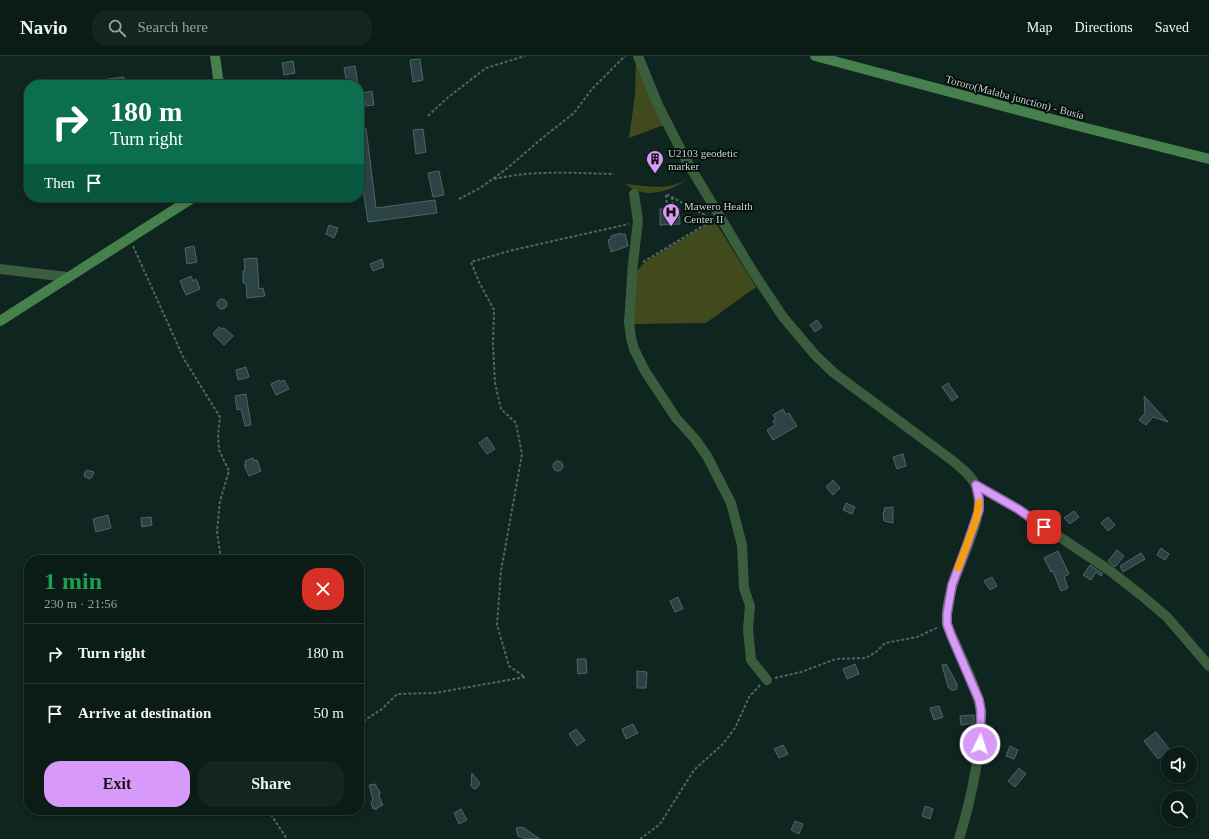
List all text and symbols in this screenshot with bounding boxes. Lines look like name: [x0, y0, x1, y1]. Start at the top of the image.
search box: [92, 10, 372, 46]
text: Navio: [20, 17, 68, 38]
icon: search: [106, 17, 128, 39]
text: Search here: [138, 19, 208, 35]
text: Map: [1027, 20, 1052, 35]
text: Directions: [1074, 20, 1133, 35]
text: Saved: [1155, 20, 1189, 35]
street label: Tororo(Malaba junction) - Busia: [944, 73, 1086, 122]
icon: right: [44, 96, 96, 148]
text: 180 m: [110, 96, 182, 127]
text: Turn right: [110, 129, 183, 149]
place label: U2103 geodetic marker: [668, 147, 738, 172]
building icon: U2103 geodetic marker: [645, 149, 665, 174]
icon: arrive: [83, 172, 105, 194]
text: Then: [44, 175, 75, 191]
place label: Mawero Health Center II: [684, 200, 753, 225]
hospital icon: Mawero Health Center II: [661, 202, 681, 227]
pin: [1027, 510, 1061, 544]
icon: arrive: [1033, 516, 1055, 538]
text: 1 min: [44, 568, 102, 594]
button: close: [302, 568, 344, 610]
text: 230 m · 21:56: [44, 596, 117, 611]
icon: right: [44, 643, 66, 665]
text: Turn right: [78, 645, 145, 661]
text: 180 m: [306, 645, 344, 661]
icon: arrive: [44, 703, 66, 725]
text: Arrive at destination: [78, 705, 211, 721]
text: 50 m: [314, 705, 344, 721]
position arrow: [959, 723, 1001, 765]
map controls: [1161, 747, 1197, 827]
button: sound: [1161, 747, 1197, 783]
button: Exit: [44, 761, 190, 807]
button: Share: [198, 761, 344, 807]
button: search: [1161, 791, 1197, 827]

